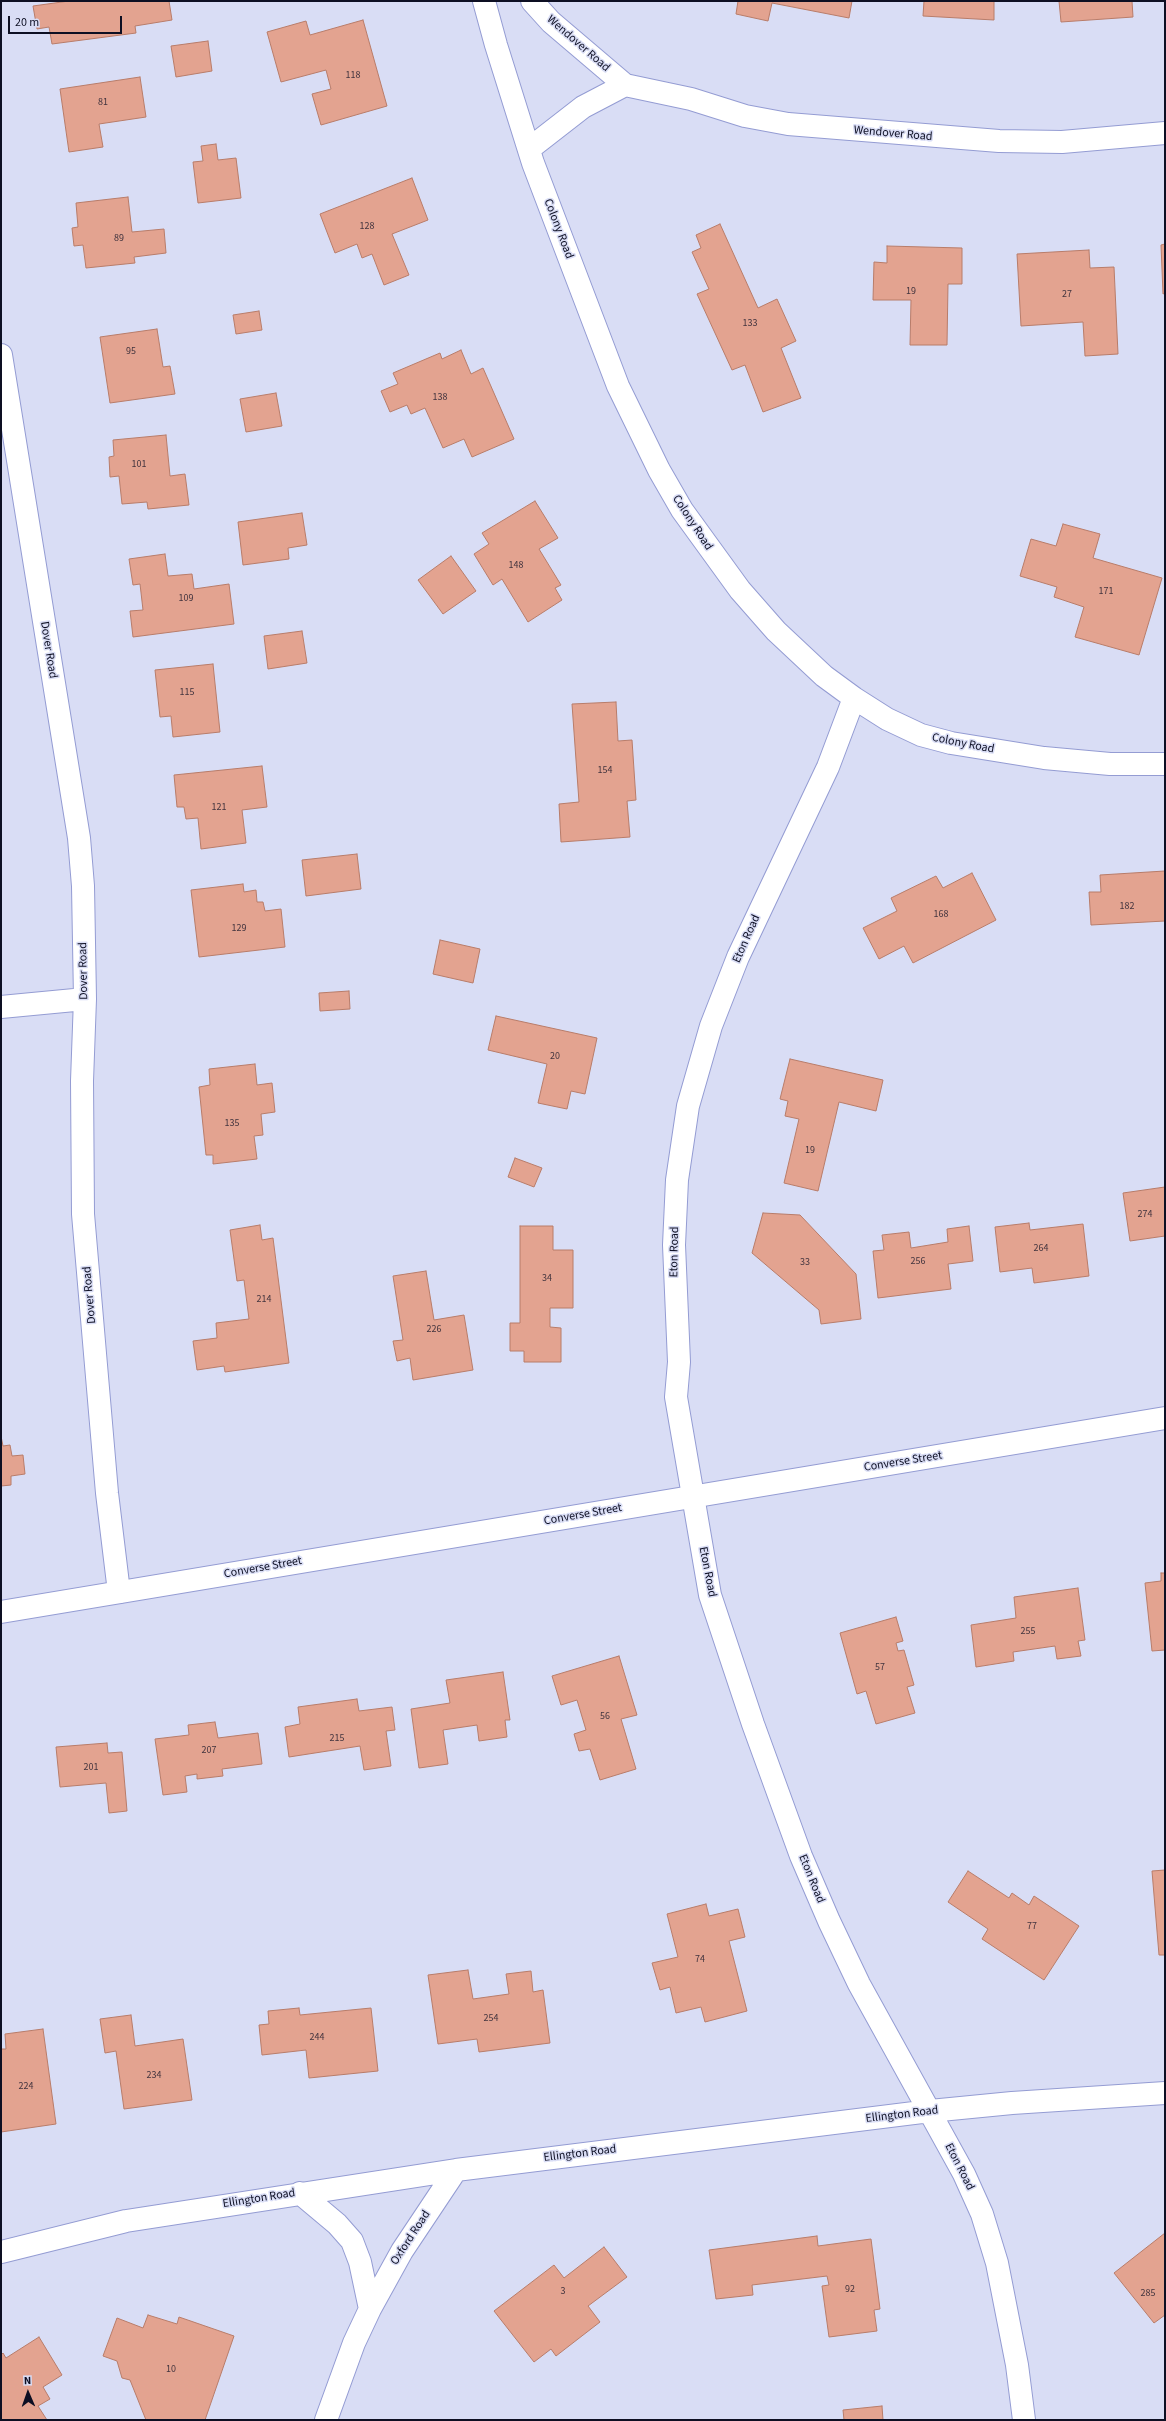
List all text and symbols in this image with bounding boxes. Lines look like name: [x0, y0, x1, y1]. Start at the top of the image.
scale bar: [10, 8, 124, 34]
street label: Wendover Road: [544, 13, 612, 75]
text: 20 m: [15, 14, 39, 31]
house number: 118: [346, 70, 360, 82]
house number: 81: [98, 97, 108, 109]
street label: Wendover Road: [853, 123, 933, 145]
street label: Colony Road: [540, 197, 576, 261]
house number: 128: [360, 221, 374, 233]
house number: 89: [114, 233, 124, 245]
house number: 19: [906, 286, 916, 298]
house number: 27: [1062, 289, 1072, 301]
house number: 133: [743, 318, 757, 330]
house number: 95: [126, 346, 136, 358]
house number: 138: [433, 392, 447, 404]
house number: 101: [132, 459, 146, 471]
street label: Colony Road: [669, 493, 715, 553]
house number: 148: [509, 560, 523, 572]
house number: 171: [1099, 586, 1113, 598]
house number: 109: [179, 593, 193, 605]
street label: Dover Road: [36, 620, 60, 680]
house number: 115: [180, 687, 194, 699]
street label: Colony Road: [931, 731, 995, 757]
house number: 154: [598, 765, 612, 777]
house number: 121: [212, 802, 226, 814]
house number: 182: [1120, 901, 1134, 913]
house number: 168: [934, 909, 948, 921]
street label: Eton Road: [730, 913, 764, 965]
house number: 129: [232, 923, 246, 935]
street label: Dover Road: [76, 942, 92, 1000]
house number: 20: [550, 1051, 560, 1063]
house number: 135: [225, 1118, 239, 1130]
house number: 19: [805, 1145, 815, 1157]
house number: 274: [1138, 1209, 1152, 1221]
street label: Eton Road: [667, 1226, 683, 1278]
house number: 264: [1034, 1243, 1048, 1255]
house number: 256: [911, 1256, 925, 1268]
house number: 33: [800, 1257, 810, 1269]
street label: Dover Road: [80, 1266, 100, 1324]
house number: 34: [542, 1273, 552, 1285]
house number: 214: [257, 1294, 271, 1306]
house number: 226: [427, 1324, 441, 1336]
street label: Converse Street: [863, 1449, 943, 1475]
street label: Converse Street: [543, 1501, 623, 1529]
street label: Eton Road: [695, 1546, 719, 1598]
street label: Converse Street: [223, 1554, 303, 1582]
house number: 255: [1021, 1626, 1035, 1638]
house number: 57: [875, 1662, 885, 1674]
house number: 56: [600, 1711, 610, 1723]
house number: 215: [330, 1733, 344, 1745]
house number: 207: [202, 1745, 216, 1757]
house number: 201: [84, 1762, 98, 1774]
street label: Eton Road: [795, 1853, 827, 1905]
house number: 77: [1027, 1921, 1037, 1933]
house number: 74: [695, 1954, 705, 1966]
house number: 254: [484, 2013, 498, 2025]
house number: 244: [310, 2032, 324, 2044]
house number: 234: [147, 2070, 161, 2082]
house number: 224: [19, 2081, 33, 2093]
street label: Ellington Road: [865, 2103, 939, 2127]
street label: Eton Road: [941, 2141, 977, 2193]
street label: Ellington Road: [543, 2142, 617, 2166]
street label: Ellington Road: [222, 2186, 296, 2212]
street label: Oxford Road: [388, 2208, 434, 2268]
house number: 92: [845, 2284, 855, 2296]
house number: 3: [561, 2286, 565, 2298]
house number: 285: [1141, 2288, 1155, 2300]
house number: 10: [166, 2364, 176, 2376]
north arrow: [8, 2373, 48, 2413]
text: N: [24, 2373, 31, 2388]

